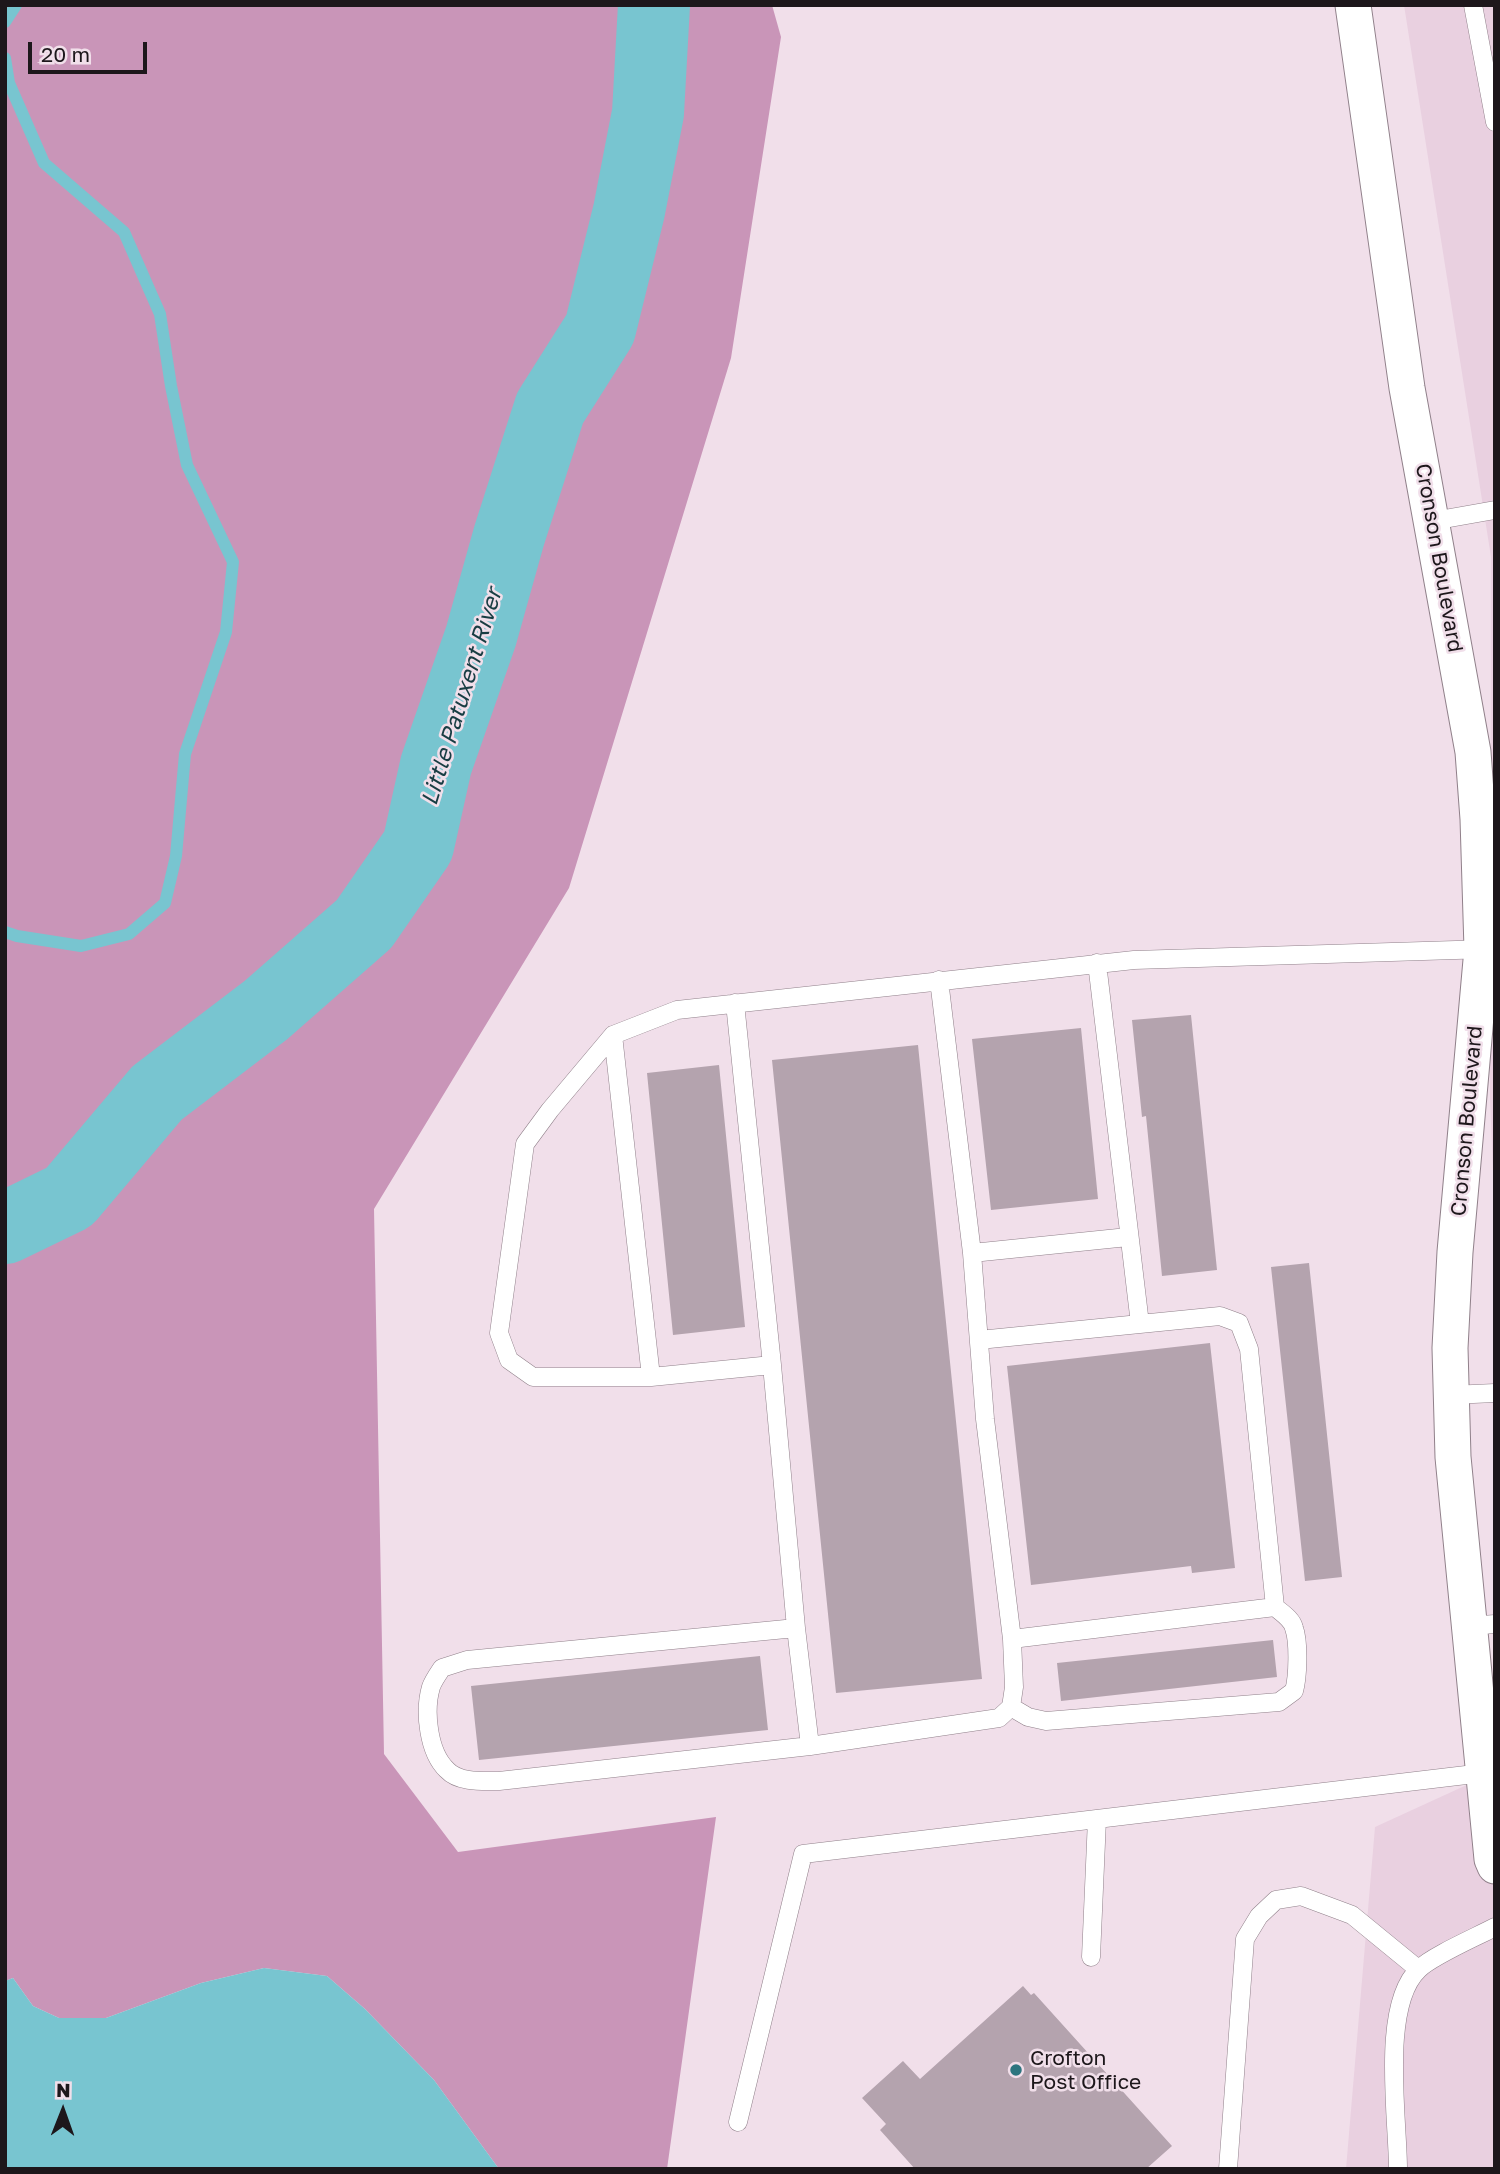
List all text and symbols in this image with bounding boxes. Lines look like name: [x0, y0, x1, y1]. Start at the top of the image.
scale bar: [32, 28, 150, 72]
text: 20 m: [41, 41, 90, 67]
street label: Cronson Boulevard: [1410, 462, 1468, 654]
water label: Little Patuxent River: [416, 585, 508, 809]
street label: Cronson Boulevard: [1446, 1025, 1488, 1217]
place label: Crofton Post Office: [1030, 2045, 1141, 2095]
marker: Crofton Post Office: [1008, 2062, 1024, 2078]
north arrow: [28, 2076, 98, 2146]
text: N: [56, 2078, 71, 2101]

